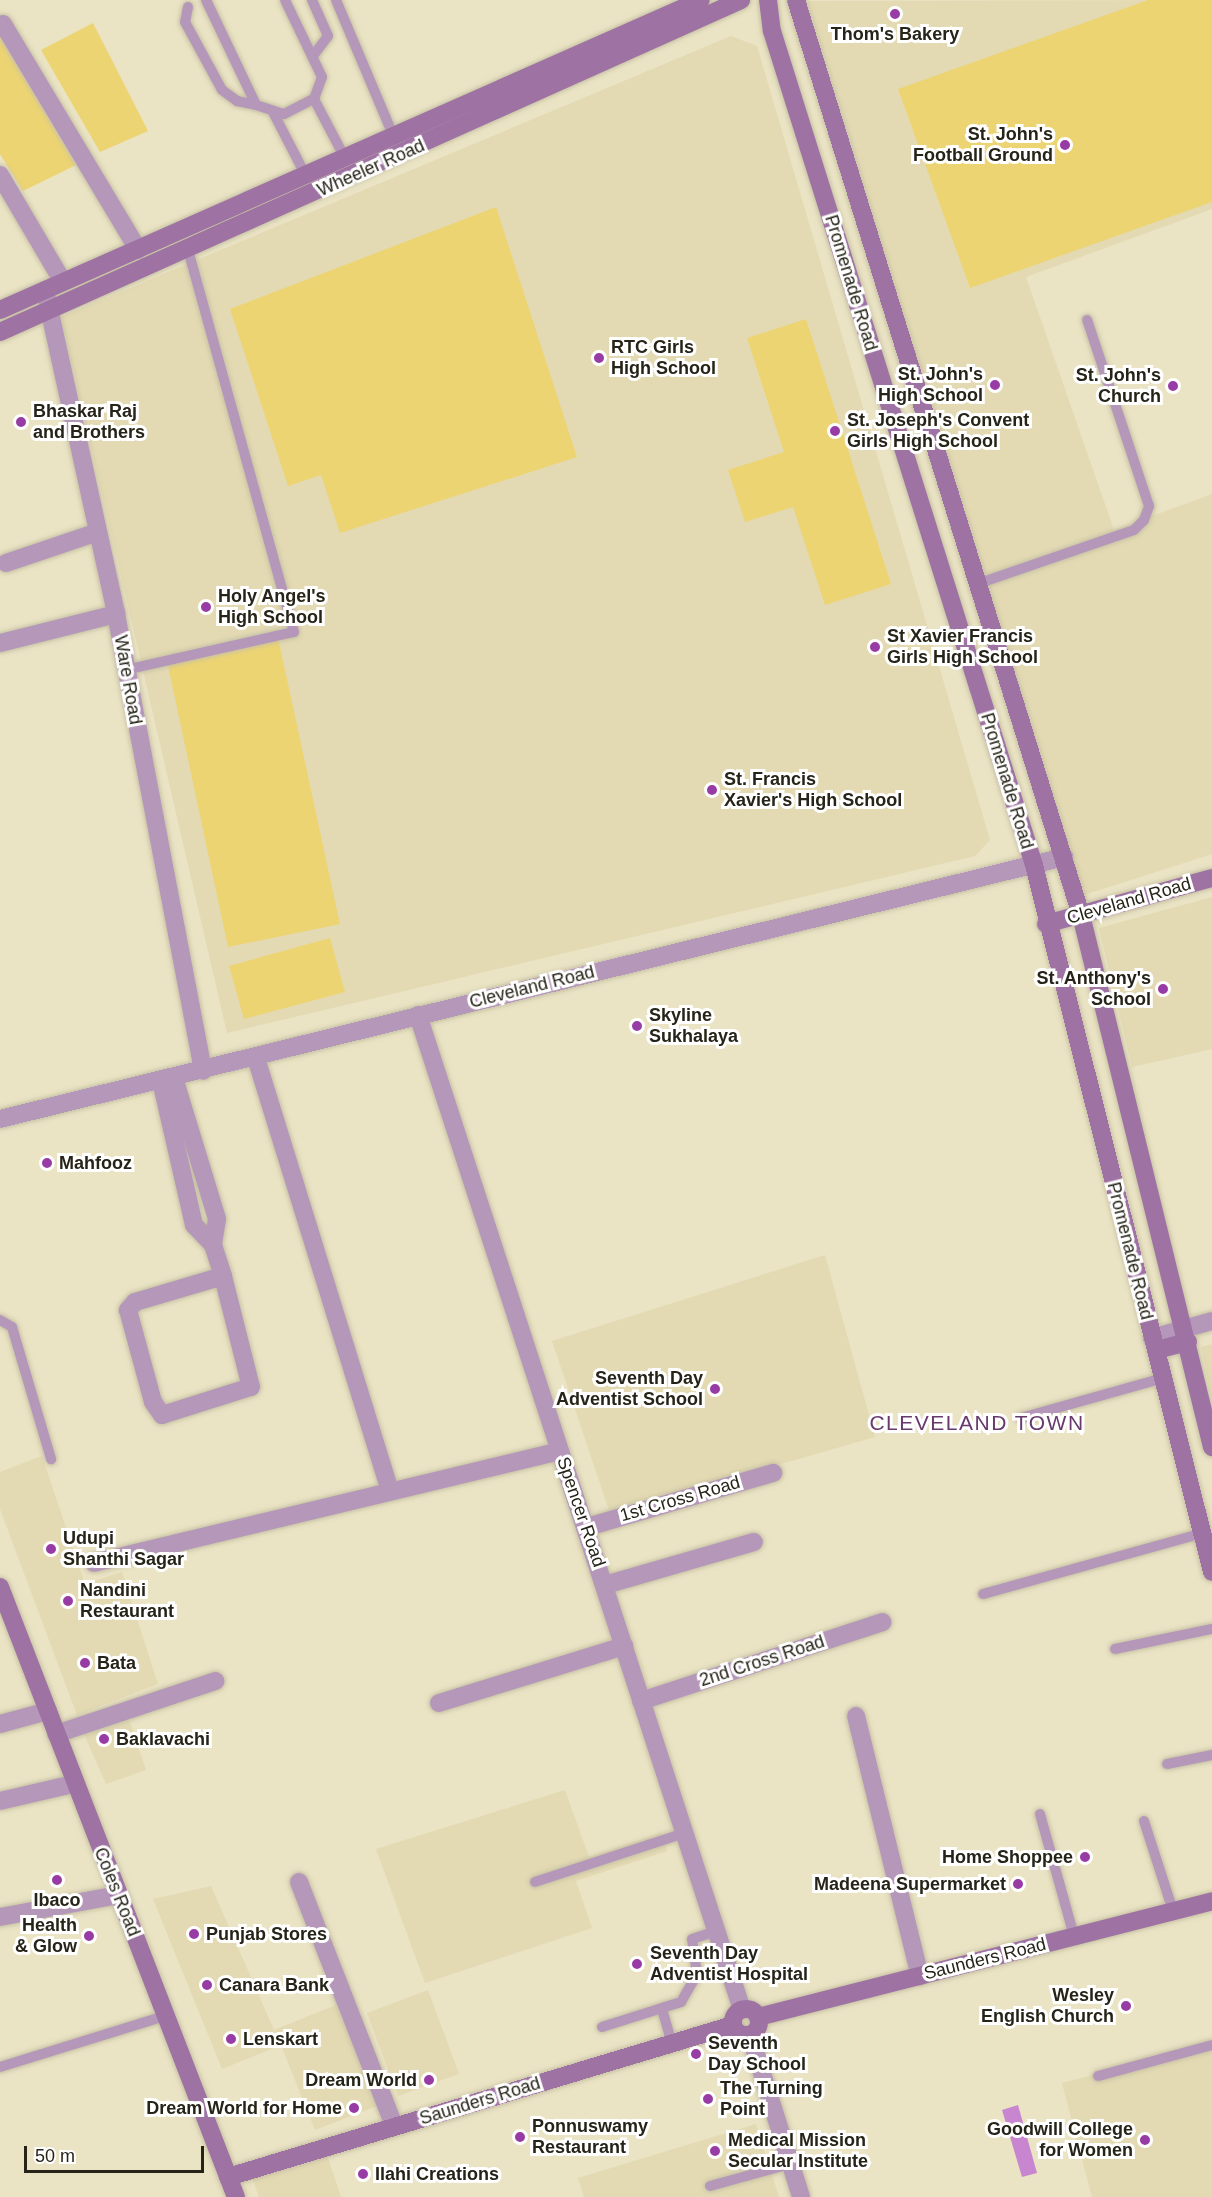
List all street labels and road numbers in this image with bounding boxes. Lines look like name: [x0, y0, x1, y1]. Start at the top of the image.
street label: Wheeler Road: [314, 135, 428, 201]
street label: Promenade Road: [820, 212, 882, 354]
street label: Ware Road: [110, 634, 146, 726]
street label: Promenade Road: [976, 710, 1038, 852]
street label: Cleveland Road: [1064, 873, 1194, 929]
street label: Cleveland Road: [467, 961, 597, 1013]
street label: Promenade Road: [1102, 1180, 1158, 1322]
street label: Spencer Road: [552, 1454, 610, 1570]
street label: 1st Cross Road: [617, 1472, 743, 1526]
street label: 2nd Cross Road: [697, 1631, 827, 1691]
street label: Coles Road: [89, 1844, 145, 1940]
street label: Saunders Road: [922, 1933, 1048, 1985]
street label: Saunders Road: [417, 2072, 543, 2130]

